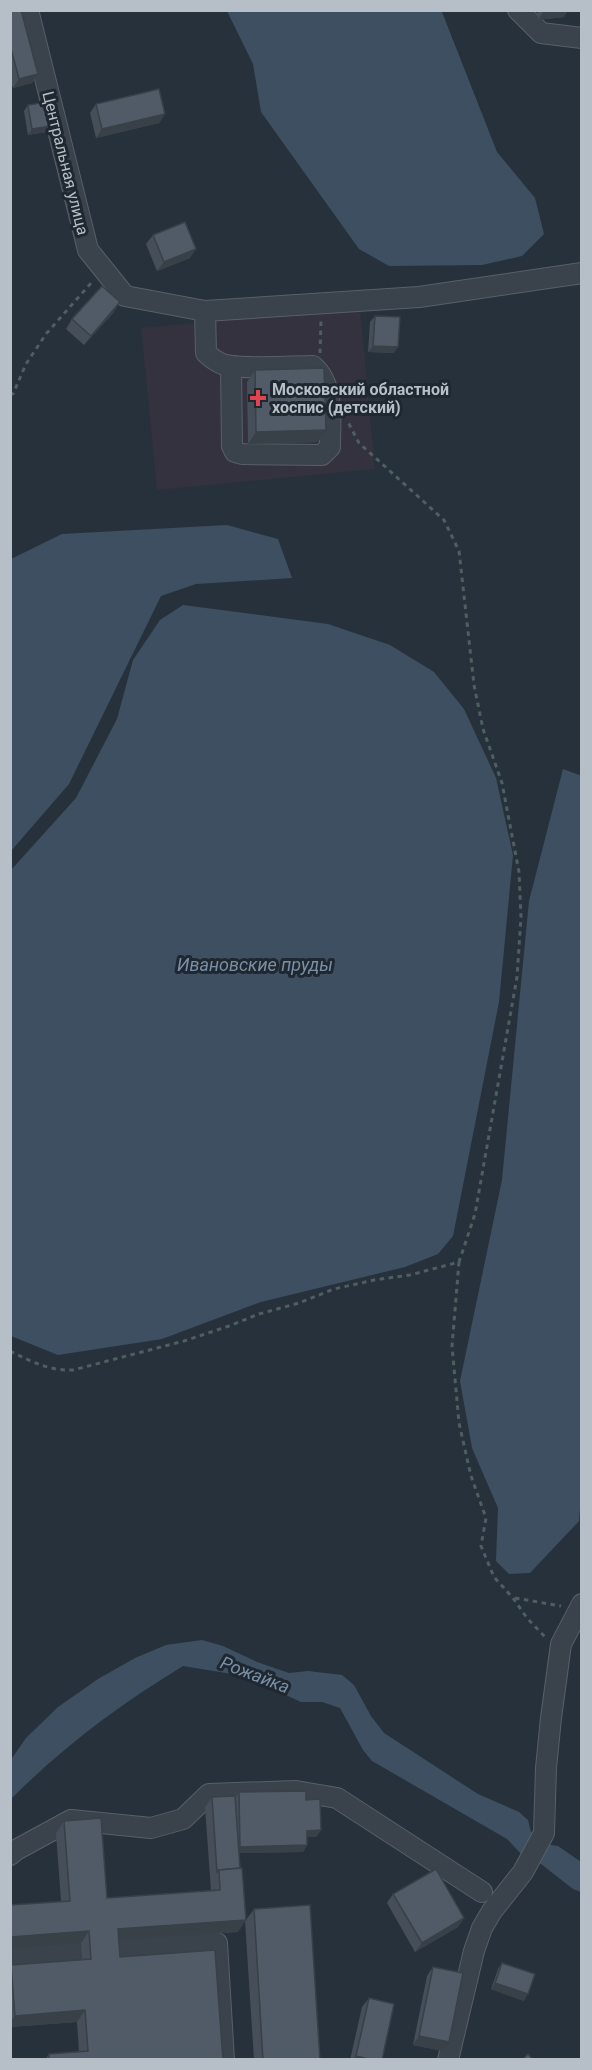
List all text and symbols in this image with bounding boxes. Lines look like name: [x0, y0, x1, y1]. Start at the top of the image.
street label: Центральная улица: [38, 89, 93, 237]
place label: Московский областной хоспис (детский): [272, 380, 449, 417]
marker: Московский областной хоспис (детский): [249, 389, 267, 407]
water label: Ивановские пруды: [177, 954, 333, 975]
water label: Рожайка: [218, 1652, 293, 1697]

